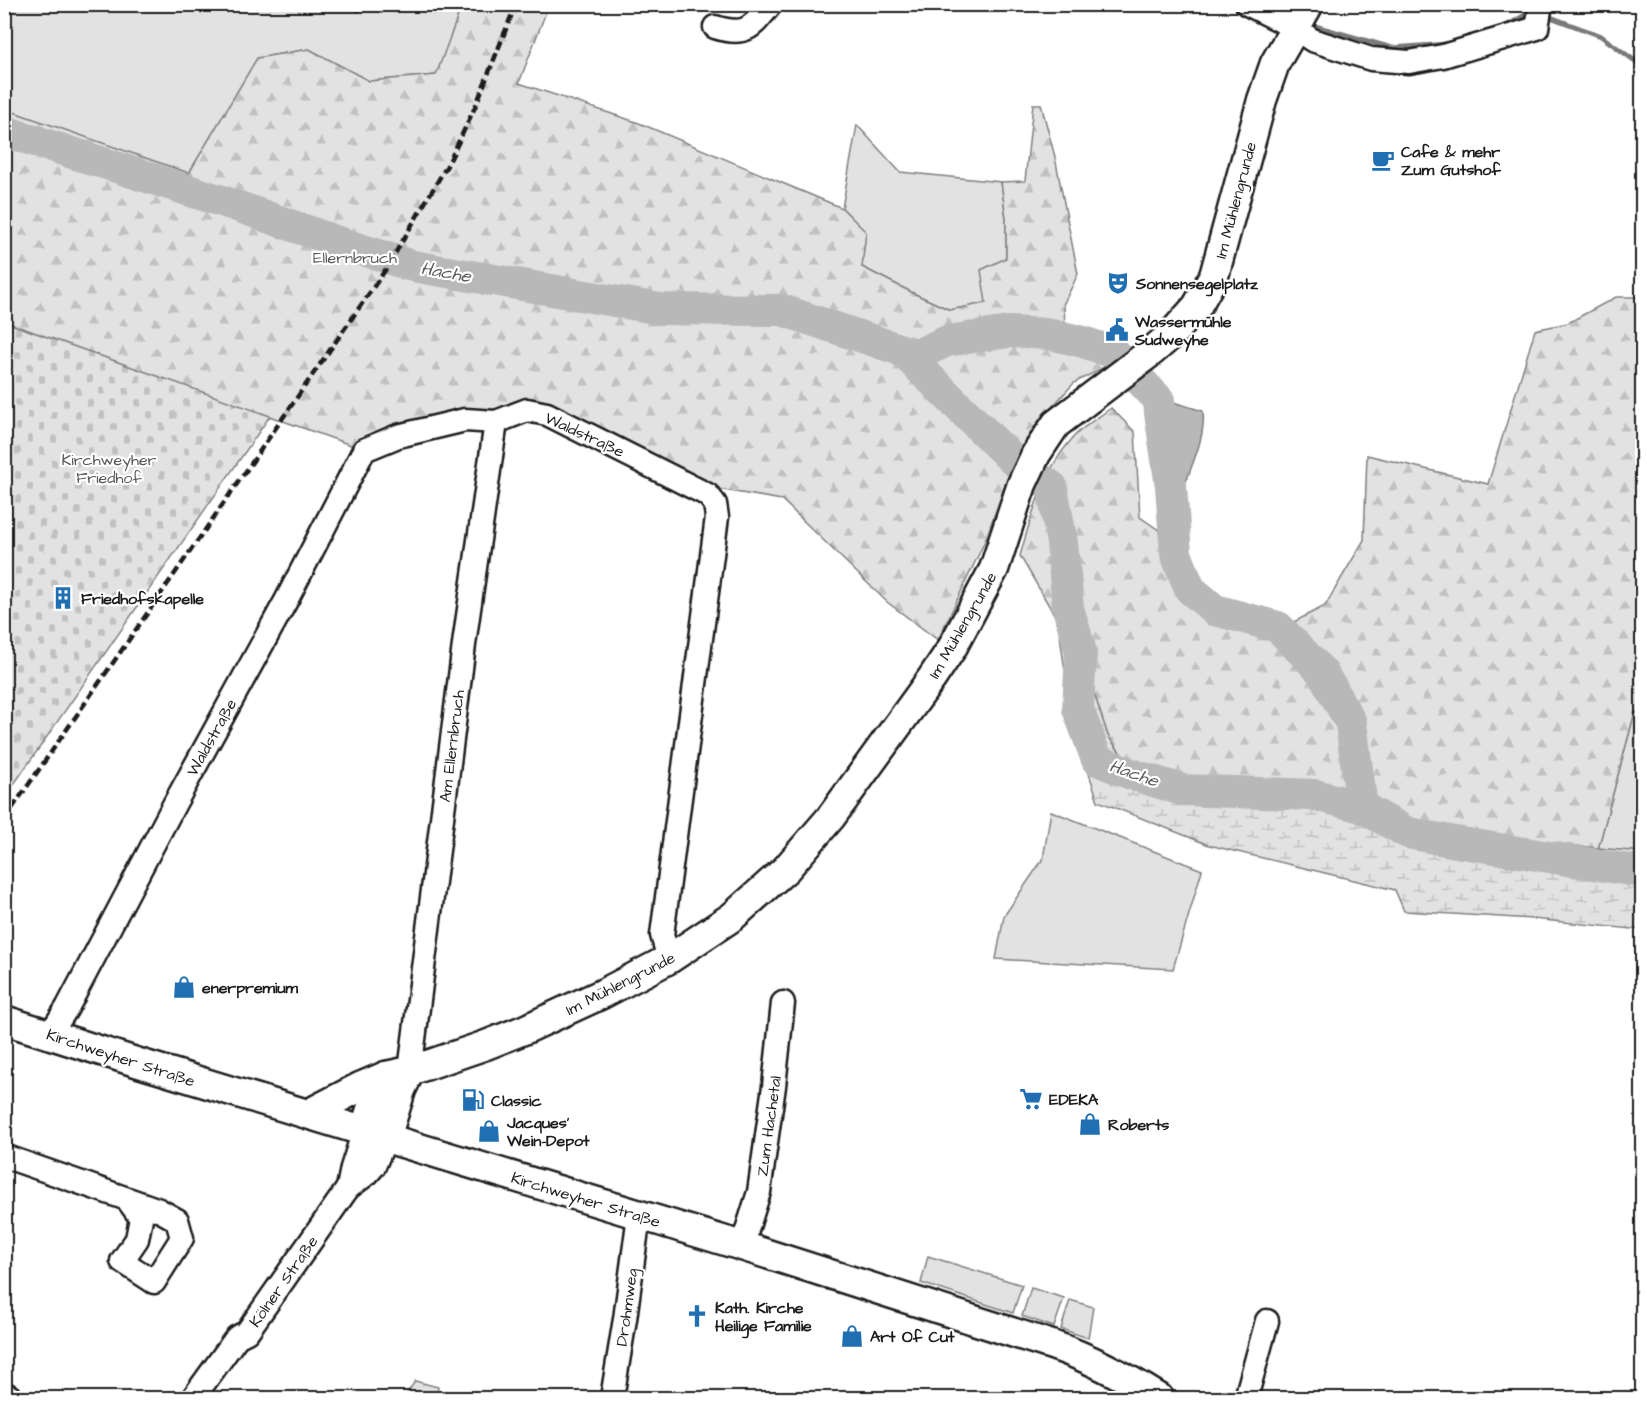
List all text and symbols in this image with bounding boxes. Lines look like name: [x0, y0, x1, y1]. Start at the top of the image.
street label: Im Mühlengrunde: [1210, 139, 1263, 261]
place label: Cafe & mehr Zum Gutshof: [1401, 141, 1501, 181]
cafe icon: Cafe & mehr Zum Gutshof: [1370, 147, 1396, 173]
park label: Ellernbruch: [313, 247, 397, 269]
water label: Hache: [419, 256, 474, 289]
theatre icon: Sonnensegelplatz: [1105, 270, 1131, 296]
place label: Sonnensegelplatz: [1135, 273, 1259, 297]
place label: Wassermühle Sudweyhe: [1134, 311, 1232, 352]
public building icon: Wassermühle Sudweyhe: [1104, 317, 1130, 343]
street label: Waldstraße: [541, 407, 628, 463]
park label: Kirchweyher Friedhof: [62, 449, 157, 489]
street label: Im Mühlengrunde: [923, 568, 1003, 683]
building icon: Friedhofskapelle: [50, 585, 76, 611]
place label: Friedhofskapelle: [81, 588, 204, 610]
street label: Am Ellernbruch: [434, 689, 470, 804]
street label: Waldstraße: [182, 695, 242, 780]
water label: Hache: [1106, 753, 1163, 794]
street label: Im Mühlengrunde: [562, 947, 680, 1022]
shop icon: enerpremium: [171, 974, 197, 1000]
place label: enerpremium: [202, 977, 299, 999]
street label: Kirchweyher Straße: [43, 1024, 198, 1093]
street label: Zum Hachetal: [751, 1075, 787, 1178]
supermarket icon: EDEKA: [1018, 1086, 1044, 1112]
fuel station icon: Classic: [460, 1087, 486, 1113]
place label: EDEKA: [1049, 1089, 1099, 1111]
place label: Classic: [491, 1090, 542, 1112]
shop icon: Roberts: [1077, 1111, 1103, 1137]
place label: Jacques’ Wein-Depot: [506, 1112, 590, 1152]
place label: Roberts: [1108, 1114, 1169, 1136]
shop icon: Jacques’ Wein-Depot: [476, 1118, 502, 1144]
street label: Kirchweyher Straße: [508, 1167, 663, 1234]
street label: Kölner Straße: [244, 1231, 324, 1332]
street label: Drohmweg: [611, 1267, 644, 1348]
place label: Kath. Kirche Heilige Familie: [715, 1297, 812, 1339]
church icon: Kath. Kirche Heilige Familie: [684, 1303, 710, 1329]
shop icon: Art Of Cut: [839, 1323, 865, 1349]
place label: Art Of Cut: [870, 1326, 955, 1348]

